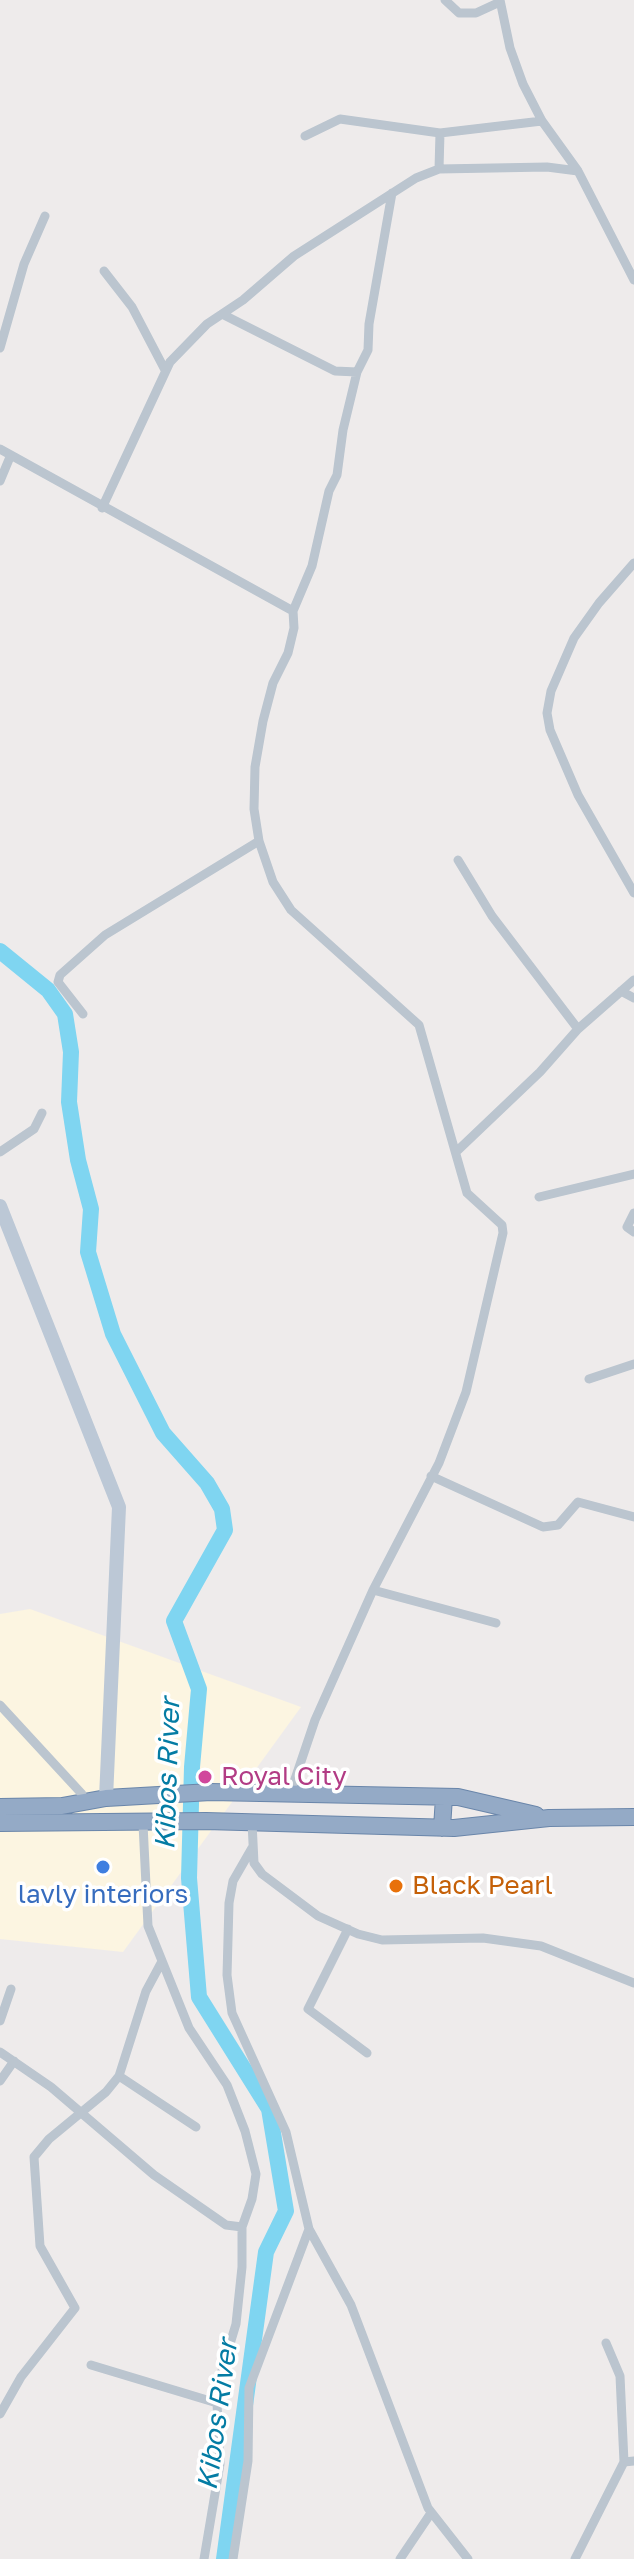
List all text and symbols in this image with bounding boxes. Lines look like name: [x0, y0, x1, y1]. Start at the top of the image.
water label: Kibos River: [149, 1698, 187, 1850]
place label: Royal City: [221, 1761, 347, 1793]
marker: Royal City: [196, 1768, 214, 1786]
marker: lavly interiors: [94, 1858, 112, 1876]
place label: Black Pearl: [412, 1870, 553, 1902]
marker: Black Pearl: [387, 1877, 405, 1895]
place label: lavly interiors: [18, 1879, 188, 1911]
water label: Kibos River: [191, 2338, 245, 2492]

